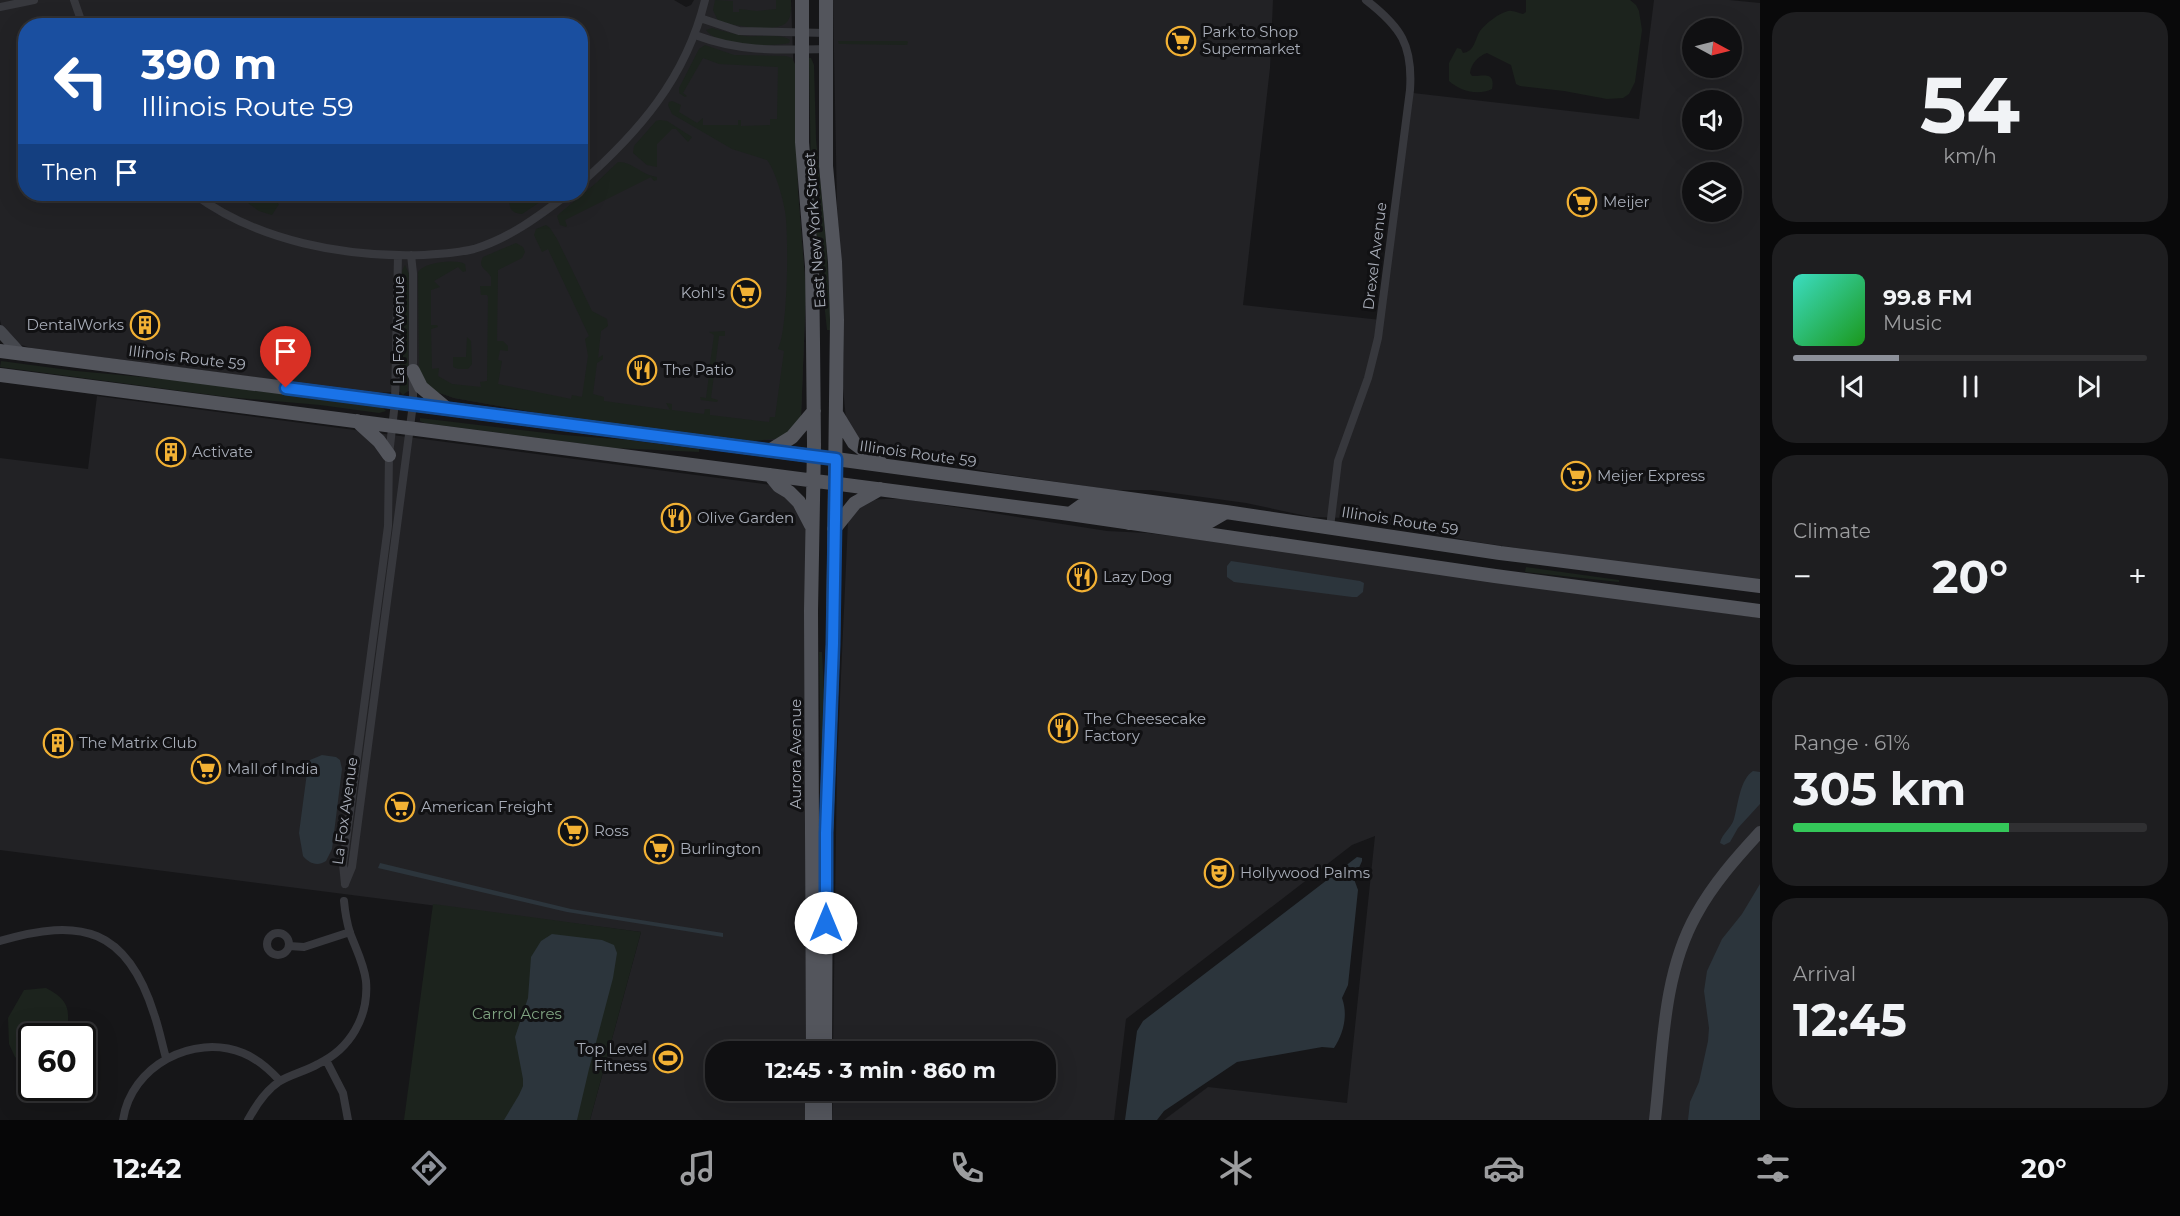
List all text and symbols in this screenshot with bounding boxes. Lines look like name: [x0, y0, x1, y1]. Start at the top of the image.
north arrow: [1682, 18, 1742, 78]
map controls: [1682, 18, 1742, 222]
place label: Park to Shop Supermarket: [1202, 22, 1301, 58]
supermarket icon: Park to Shop Supermarket: [1165, 25, 1197, 57]
text: 390 m: [141, 38, 277, 90]
icon: left: [42, 42, 120, 120]
text: 54: [1920, 57, 2020, 153]
text: Illinois Route 59: [141, 90, 354, 123]
button: sound: [1682, 90, 1742, 150]
text: km/h: [1943, 144, 1997, 168]
street label: East New York Street: [800, 151, 829, 309]
icon: arrive: [110, 156, 143, 189]
text: Then: [42, 159, 98, 186]
button: layers: [1682, 162, 1742, 222]
supermarket icon: Meijer: [1566, 186, 1598, 218]
place label: Meijer: [1603, 192, 1650, 211]
street label: Drexel Avenue: [1358, 201, 1391, 311]
street label: La Fox Avenue: [389, 276, 408, 384]
supermarket icon: Kohl's: [730, 277, 762, 309]
place label: Kohl's: [681, 283, 725, 302]
text: 99.8 FM: [1883, 284, 1973, 311]
building icon: DentalWorks: [129, 309, 161, 341]
text: Music: [1883, 311, 1942, 335]
place label: DentalWorks: [27, 315, 124, 334]
pin: [260, 326, 311, 388]
icon: arrive: [269, 335, 302, 368]
street label: Illinois Route 59: [127, 341, 247, 374]
restaurant icon: The Patio: [626, 354, 658, 386]
place label: The Patio: [663, 360, 734, 379]
icon: previous: [1836, 370, 1869, 403]
icon: pause: [1954, 370, 1987, 403]
icon: next: [2072, 370, 2105, 403]
building icon: Activate: [155, 436, 187, 468]
street label: Illinois Route 59: [858, 436, 978, 471]
place label: Activate: [192, 442, 253, 461]
supermarket icon: Meijer Express: [1560, 460, 1592, 492]
place label: Meijer Express: [1597, 466, 1705, 485]
restaurant icon: Olive Garden: [660, 502, 692, 534]
street label: Illinois Route 59: [1340, 502, 1460, 539]
place label: Olive Garden: [697, 508, 794, 527]
text: Climate: [1793, 519, 1871, 543]
text: 20°: [1932, 549, 2008, 604]
text: −: [1793, 556, 1812, 596]
text: +: [2128, 556, 2147, 596]
restaurant icon: Lazy Dog: [1066, 561, 1098, 593]
place label: Lazy Dog: [1103, 567, 1172, 586]
street label: Aurora Avenue: [786, 699, 805, 809]
place label: The Cheesecake Factory: [1084, 709, 1206, 745]
restaurant icon: The Cheesecake Factory: [1047, 712, 1079, 744]
building icon: The Matrix Club: [42, 727, 74, 759]
text: Range · 61%: [1793, 731, 1910, 755]
place label: The Matrix Club: [79, 733, 197, 752]
supermarket icon: Mall of India: [190, 753, 222, 785]
street label: La Fox Avenue: [328, 756, 361, 866]
place label: Mall of India: [227, 759, 318, 778]
text: 305 km: [1793, 761, 1966, 816]
supermarket icon: American Freight: [384, 791, 416, 823]
place label: American Freight: [421, 797, 553, 816]
supermarket icon: Ross: [557, 815, 589, 847]
place label: Ross: [594, 821, 629, 840]
supermarket icon: Burlington: [643, 833, 675, 865]
place label: Burlington: [680, 839, 761, 858]
theatre icon: Hollywood Palms: [1203, 857, 1235, 889]
place label: Hollywood Palms: [1240, 863, 1370, 882]
position arrow: [794, 891, 858, 955]
text: Arrival: [1793, 962, 1856, 986]
text: 12:45: [1793, 992, 1907, 1047]
park label: Carrol Acres: [472, 1004, 562, 1023]
speed limit sign: 60: [18, 1023, 96, 1101]
place label: Top Level Fitness: [577, 1039, 647, 1075]
sports icon: Top Level Fitness: [652, 1042, 684, 1074]
text: 12:45 · 3 min · 860 m: [765, 1057, 996, 1084]
icon: directions: [408, 1147, 450, 1189]
icon: music: [677, 1147, 719, 1189]
icon: phone: [946, 1147, 988, 1189]
icon: climate: [1215, 1147, 1257, 1189]
icon: car: [1483, 1147, 1525, 1189]
icon: filters: [1752, 1147, 1794, 1189]
text: 12:42: [113, 1152, 182, 1185]
text: 20°: [2021, 1152, 2067, 1185]

